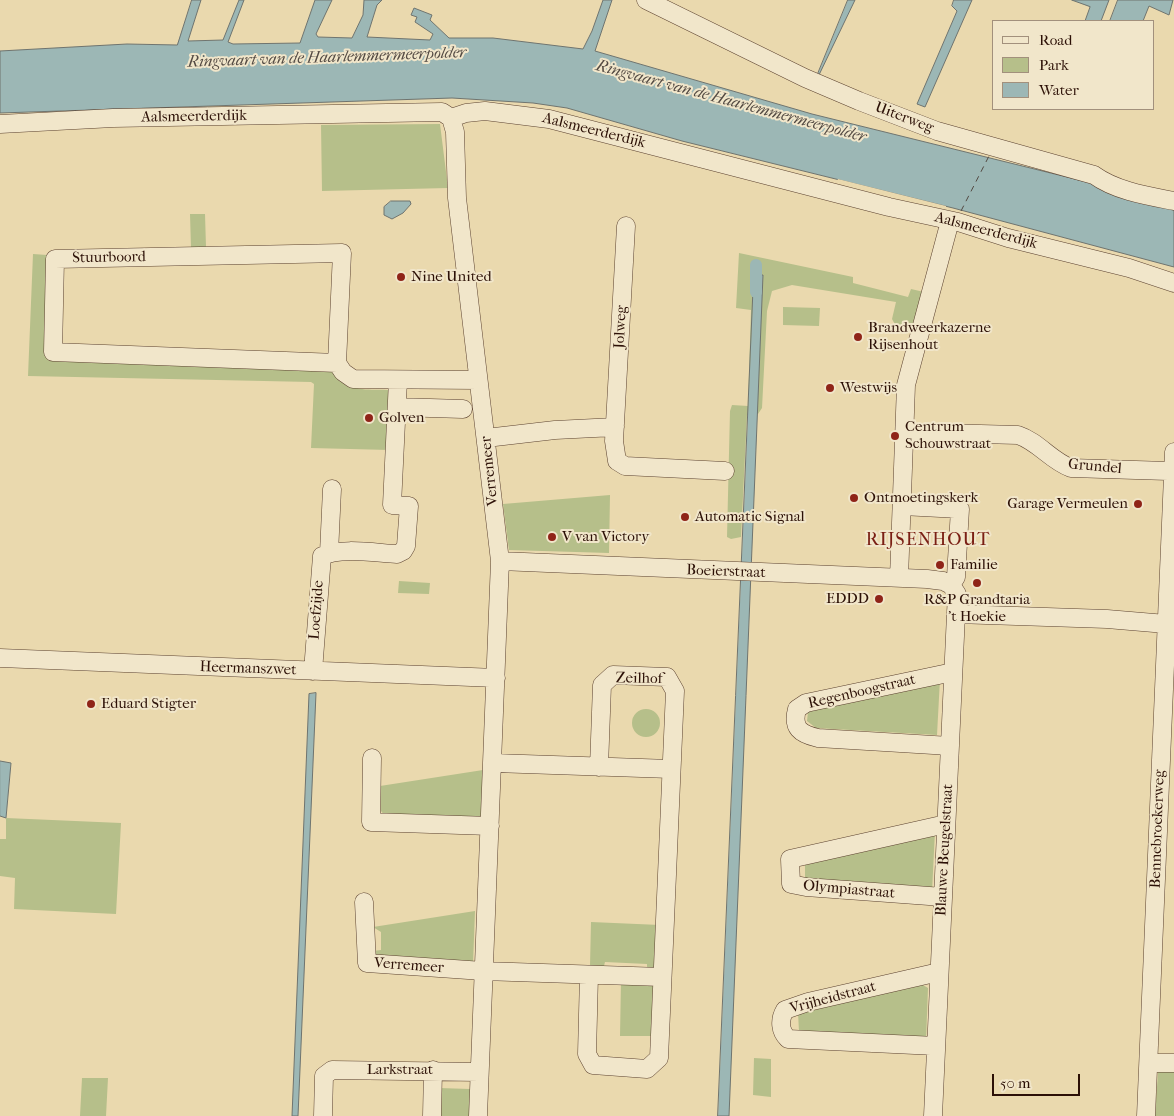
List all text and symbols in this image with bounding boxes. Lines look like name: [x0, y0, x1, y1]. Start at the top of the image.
legend: [992, 20, 1154, 110]
text: Road: [1039, 31, 1072, 49]
water label: Ringvaart van de Haarlemmermeerpolder: [187, 44, 467, 72]
text: Park: [1039, 56, 1069, 74]
water label: Ringvaart van de Haarlemmermeerpolder: [594, 57, 868, 147]
text: Water: [1039, 81, 1079, 99]
street label: Uiterweg: [872, 99, 936, 137]
street label: Aalsmeerderdijk: [141, 107, 247, 127]
street label: Aalsmeerderdijk: [541, 109, 647, 153]
street label: Aalsmeerderdijk: [933, 209, 1039, 253]
street label: Stuurboord: [72, 248, 146, 268]
place label: Nine United: [411, 268, 492, 286]
marker: Nine United: [395, 271, 407, 283]
street label: Jolweg: [611, 305, 631, 349]
place label: Brandweerkazerne Rijsenhout: [868, 319, 991, 354]
marker: Brandweerkazerne Rijsenhout: [852, 331, 864, 343]
place label: Westwijs: [840, 379, 897, 397]
marker: Westwijs: [824, 382, 836, 394]
place label: Golven: [379, 409, 424, 427]
marker: Golven: [363, 412, 375, 424]
place label: Centrum Schouwstraat: [905, 418, 991, 453]
marker: Centrum Schouwstraat: [889, 430, 901, 442]
street label: Verremeer: [477, 435, 503, 507]
street label: Grundel: [1067, 456, 1123, 478]
place label: Ontmoetingskerk: [864, 489, 978, 507]
marker: Ontmoetingskerk: [848, 492, 860, 504]
place label: Garage Vermeulen: [1007, 495, 1128, 513]
marker: Garage Vermeulen: [1132, 498, 1144, 510]
place label: Automatic Signal: [695, 508, 805, 526]
marker: Automatic Signal: [679, 511, 691, 523]
place label: V van Victory: [562, 528, 649, 546]
district label: RIJSENHOUT: [864, 530, 992, 552]
marker: V van Victory: [546, 531, 558, 543]
place label: Familie: [950, 556, 998, 574]
marker: Familie: [934, 559, 946, 571]
street label: Boeierstraat: [686, 562, 766, 582]
marker: R&P Grandtaria 't Hoekie: [971, 577, 983, 589]
street label: Loefzijde: [306, 580, 328, 640]
place label: EDDD: [826, 590, 869, 608]
place label: R&P Grandtaria 't Hoekie: [924, 591, 1030, 626]
marker: EDDD: [873, 593, 885, 605]
street label: Heermanszwet: [199, 658, 297, 680]
street label: Zeilhof: [615, 670, 663, 688]
street label: Regenboogstraat: [807, 671, 917, 713]
place label: Eduard Stigter: [101, 695, 196, 713]
marker: Eduard Stigter: [85, 698, 97, 710]
street label: Bennebroekerweg: [1147, 769, 1169, 889]
street label: Blauwe Beugelstraat: [933, 783, 957, 917]
street label: Olympiastraat: [802, 877, 896, 903]
street label: Verremeer: [373, 955, 445, 977]
street label: Vrijheidstraat: [788, 978, 878, 1018]
street label: Larkstraat: [367, 1061, 433, 1079]
scale bar: [994, 1064, 1082, 1096]
text: 50 m: [1000, 1074, 1030, 1092]

